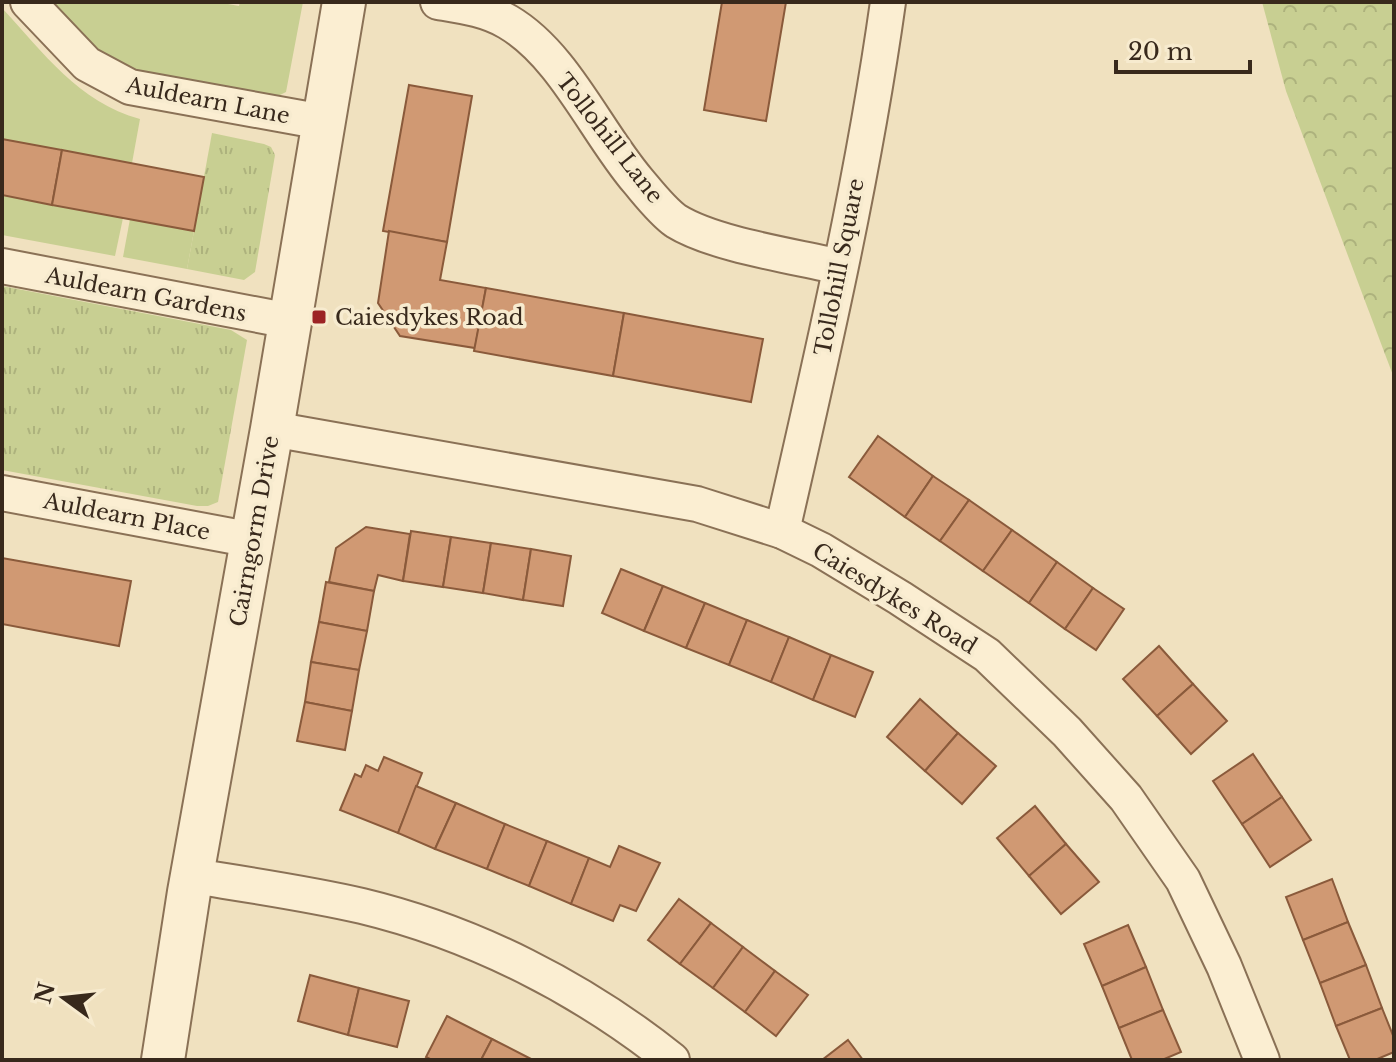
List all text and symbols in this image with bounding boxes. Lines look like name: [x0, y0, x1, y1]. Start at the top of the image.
scale bar: [1116, 24, 1250, 74]
text: 20 m: [1128, 37, 1193, 66]
street label: Tollohill Lane: [550, 68, 669, 209]
street label: Auldearn Lane: [123, 71, 292, 130]
street label: Tollohill Square: [809, 176, 870, 358]
street label: Auldearn Gardens: [42, 262, 249, 327]
place label: Caiesdykes Road: [335, 304, 524, 331]
marker: Caiesdykes Road: [310, 308, 328, 326]
street label: Cairngorm Drive: [224, 433, 285, 629]
street label: Auldearn Place: [40, 487, 212, 546]
street label: Caiesdykes Road: [808, 537, 982, 660]
north arrow: [24, 958, 104, 1038]
text: N: [29, 979, 61, 1006]

